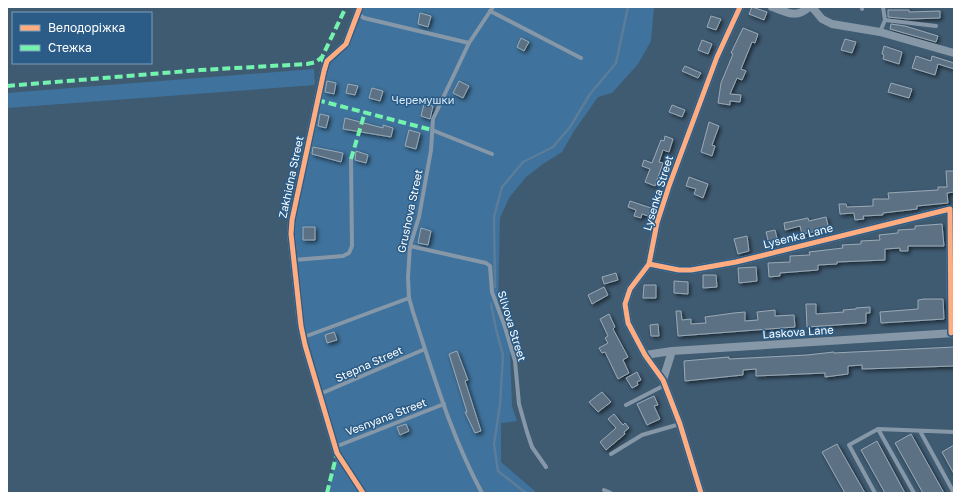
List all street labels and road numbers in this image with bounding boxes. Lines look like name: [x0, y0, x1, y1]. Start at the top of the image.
street label: Zakhidna Street: [275, 135, 306, 219]
street label: Lysenka Street: [640, 154, 675, 232]
street label: Grushova Street: [394, 168, 425, 254]
street label: Lysenka Lane: [762, 221, 834, 250]
street label: Slivova Street: [496, 289, 529, 363]
street label: Laskova Lane: [762, 323, 834, 340]
street label: Stepna Street: [333, 343, 405, 384]
street label: Vesnyana Street: [343, 395, 428, 438]

